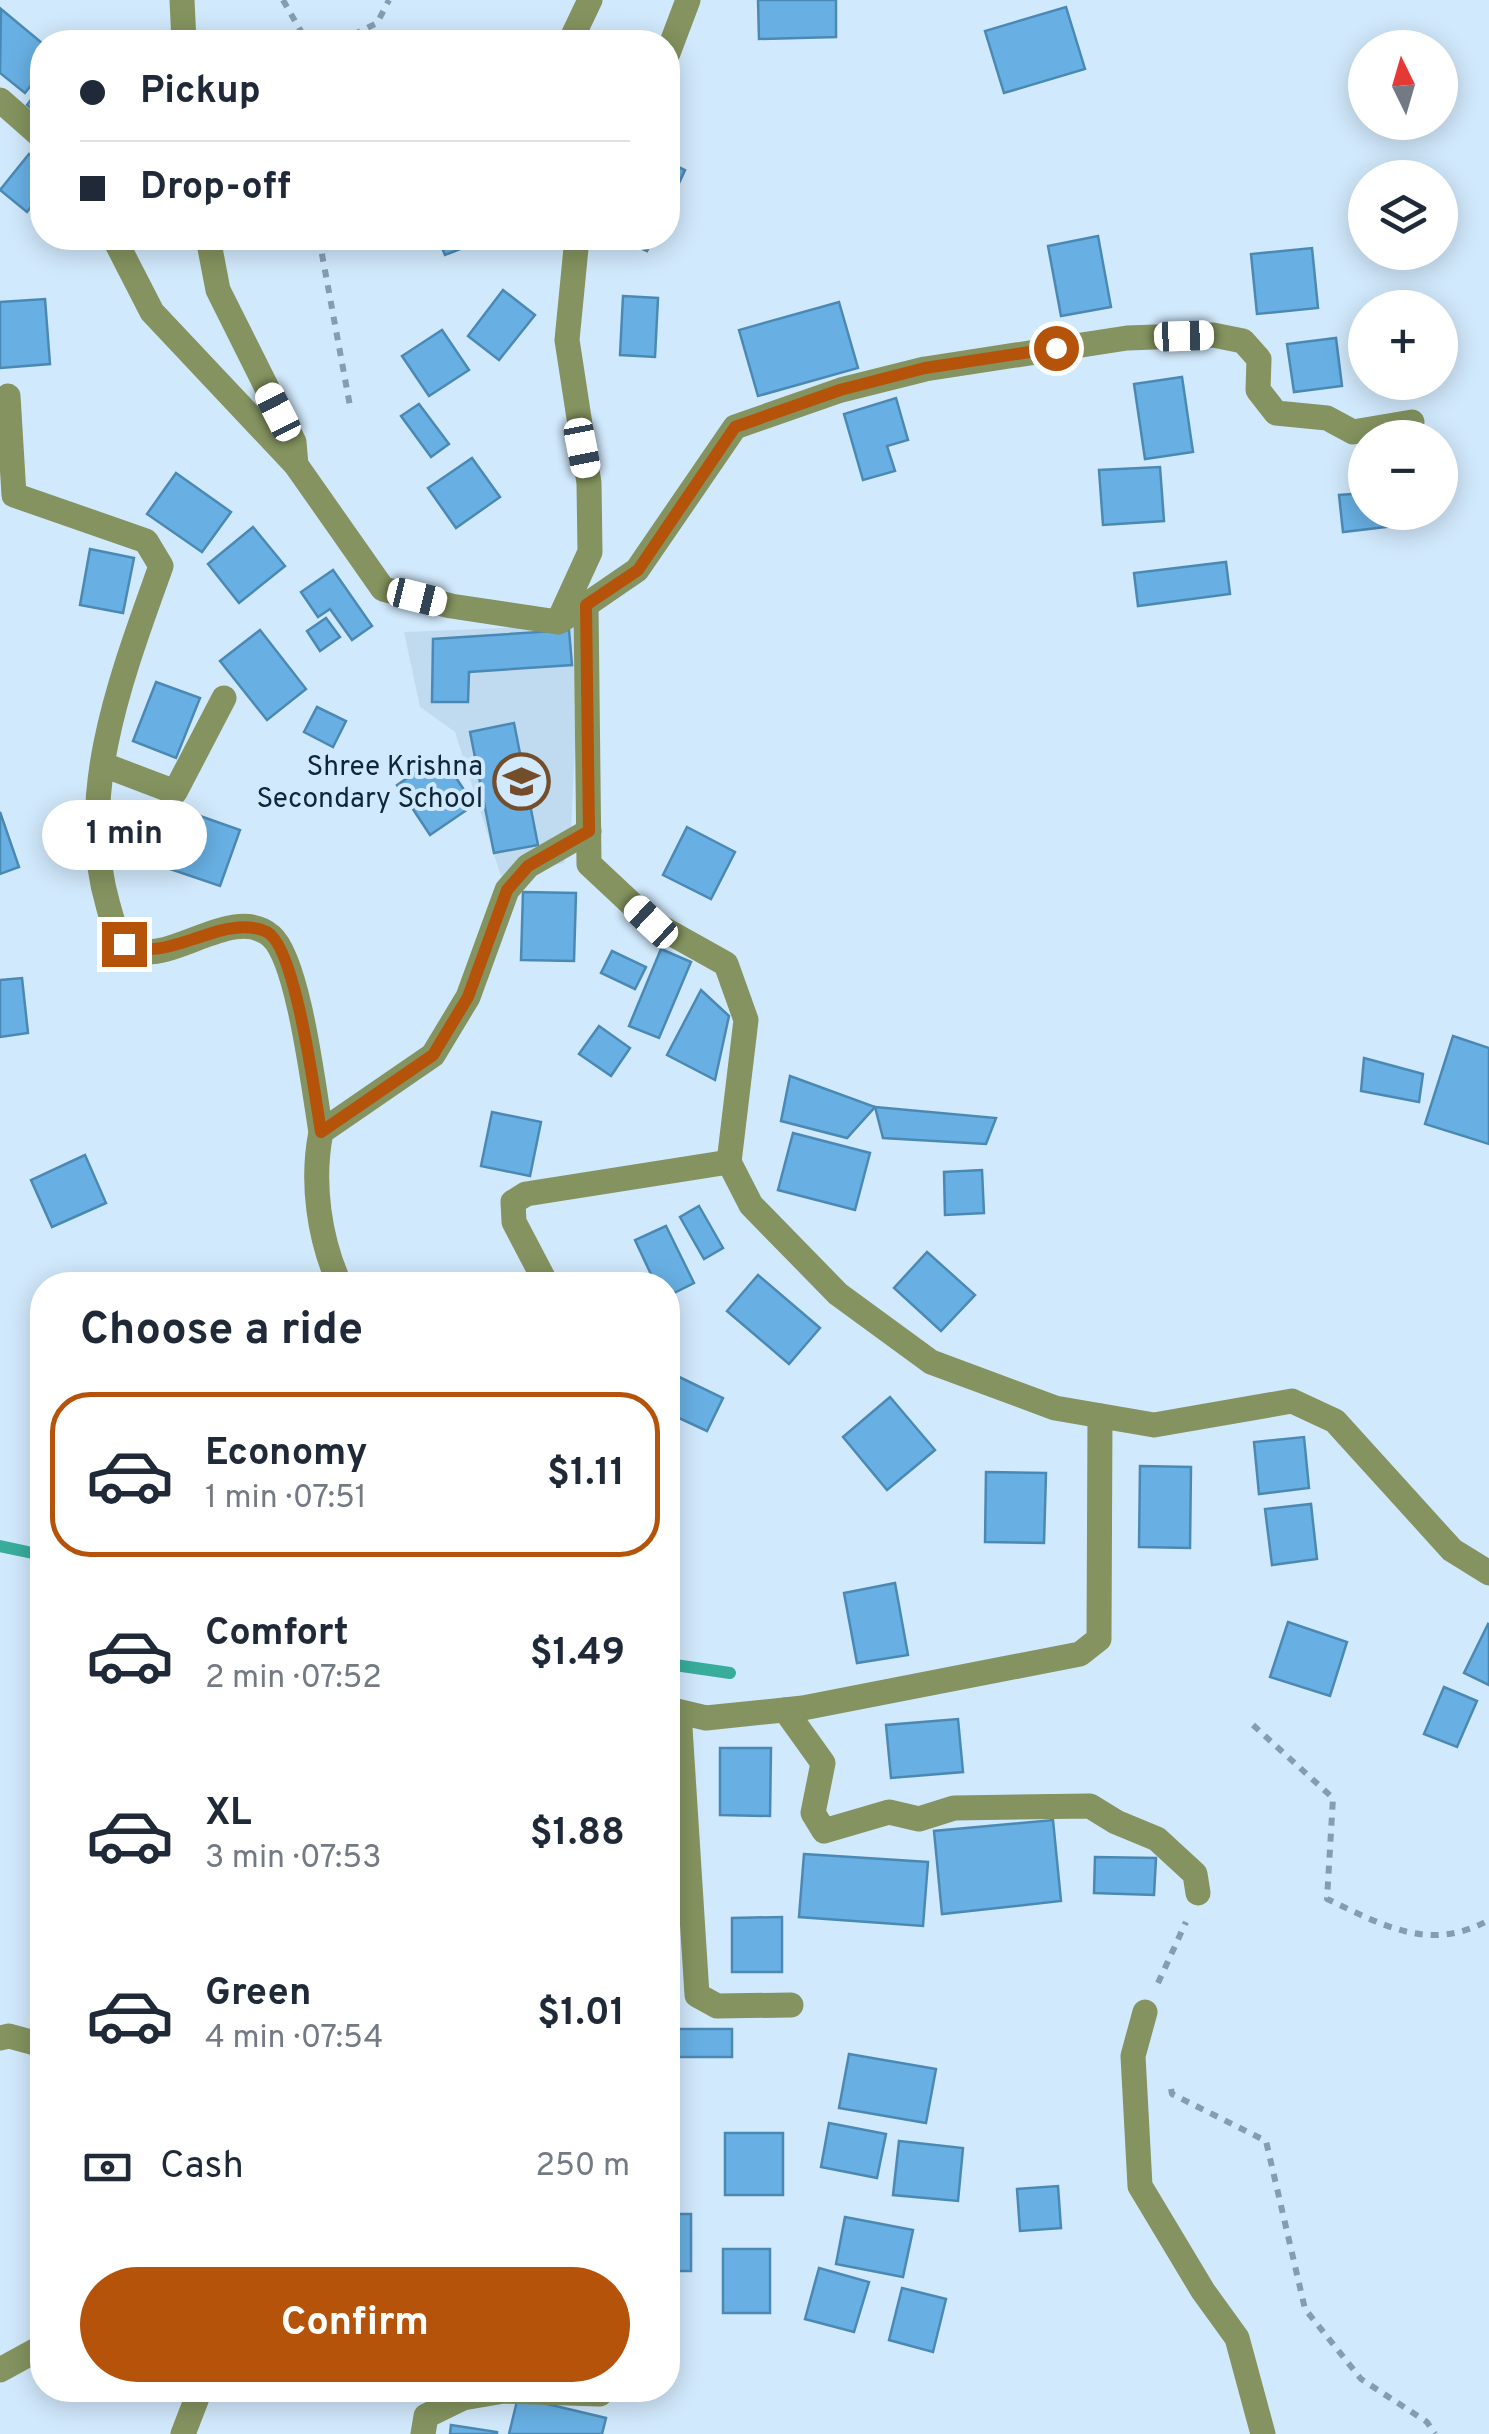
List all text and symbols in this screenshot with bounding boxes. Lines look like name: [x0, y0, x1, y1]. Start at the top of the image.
north arrow: [1348, 30, 1458, 140]
map controls: [1348, 30, 1458, 530]
text: Pickup: [140, 68, 261, 117]
button: layers: [1348, 160, 1458, 270]
text: Drop-off: [140, 164, 291, 213]
button: +: [1348, 290, 1458, 400]
car: [1153, 320, 1215, 352]
route start: [1034, 326, 1079, 371]
car: [251, 378, 305, 446]
car: [562, 416, 602, 480]
button: −: [1348, 420, 1458, 530]
car: [384, 575, 450, 619]
place label: Shree Krishna Secondary School: [256, 750, 483, 818]
school or university icon: Shree Krishna Secondary School: [492, 751, 552, 811]
callout: 1 min: [42, 799, 206, 869]
text: 1 min: [86, 815, 163, 855]
car: [619, 891, 683, 953]
route end: [102, 922, 147, 967]
text: Choose a ride: [80, 1303, 363, 1360]
icon: car: [85, 1430, 175, 1520]
text: Economy: [205, 1430, 367, 1479]
text: $1.11: [547, 1450, 625, 1499]
text: 1 min · 07:51: [205, 1479, 367, 1519]
icon: car: [85, 1610, 175, 1700]
text: Comfort: [205, 1610, 349, 1659]
text: $1.49: [530, 1630, 625, 1679]
text: 2 min · 07:52: [205, 1659, 382, 1699]
icon: car: [85, 1790, 175, 1880]
text: XL: [205, 1790, 252, 1839]
text: $1.88: [530, 1810, 625, 1859]
text: 3 min · 07:53: [205, 1839, 381, 1879]
icon: car: [85, 1970, 175, 2060]
text: Green: [205, 1970, 311, 2019]
text: $1.01: [537, 1990, 625, 2039]
text: 4 min · 07:54: [205, 2019, 383, 2059]
icon: cash: [80, 2140, 135, 2195]
text: Cash: [160, 2143, 244, 2192]
text: 250 m: [535, 2147, 630, 2187]
button: Confirm: [80, 2267, 630, 2382]

